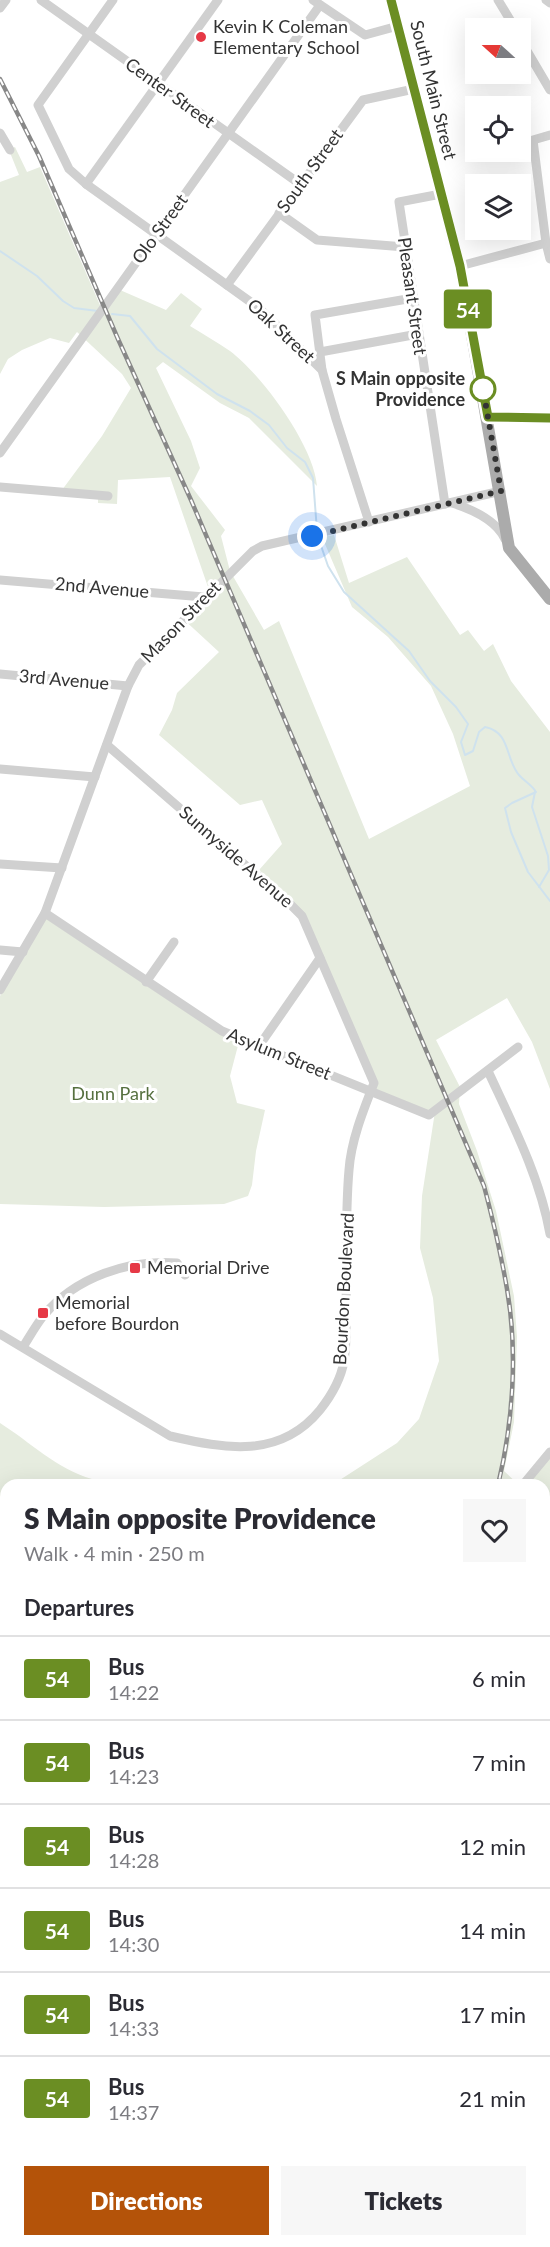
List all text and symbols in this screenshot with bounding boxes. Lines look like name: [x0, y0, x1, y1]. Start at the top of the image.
place label: Kevin K Coleman Elementary School: [213, 15, 360, 58]
street label: South Main Street: [406, 18, 462, 162]
north arrow: [465, 18, 531, 84]
map controls: [465, 18, 531, 240]
marker: Kevin K Coleman Elementary School: [194, 30, 208, 44]
street label: Center Street: [122, 52, 220, 132]
button: locate: [465, 96, 531, 162]
street label: South Street: [271, 124, 347, 217]
button: layers: [465, 174, 531, 240]
street label: Olo Street: [127, 189, 192, 268]
street label: Pleasant Street: [394, 236, 432, 357]
line badge: 54: [441, 290, 495, 328]
street label: Oak Street: [243, 293, 320, 367]
text: 54: [456, 297, 480, 322]
place label: S Main opposite Providence: [336, 367, 465, 410]
marker: S Main opposite Providence: [470, 376, 496, 402]
your location: [297, 521, 327, 551]
street label: 2nd Avenue: [54, 572, 150, 602]
street label: Mason Street: [136, 575, 225, 667]
street label: 3rd Avenue: [18, 664, 110, 694]
street label: Sunnyside Avenue: [175, 801, 298, 912]
street label: Asylum Street: [224, 1022, 335, 1084]
park label: Dunn Park: [71, 1082, 156, 1104]
street label: Bourdon Boulevard: [328, 1212, 358, 1366]
place label: Memorial Drive: [147, 1256, 270, 1278]
marker: Memorial Drive: [128, 1261, 142, 1275]
place label: Memorial before Bourdon: [55, 1291, 179, 1334]
marker: Memorial before Bourdon: [36, 1306, 50, 1320]
button: heart: [463, 1499, 526, 1562]
text: S Main opposite Providence: [24, 1501, 376, 1535]
text: Walk · 4 min · 250 m: [24, 1541, 205, 1565]
text: Departures: [24, 1594, 134, 1621]
text: Bus: [108, 1653, 144, 1680]
text: 6 min: [472, 1665, 526, 1692]
text: 54: [45, 1666, 69, 1691]
text: 14:22: [108, 1680, 159, 1704]
text: Bus: [108, 1737, 144, 1764]
text: 7 min: [472, 1749, 526, 1776]
text: 54: [45, 1750, 69, 1775]
text: 14:23: [108, 1764, 159, 1788]
text: Bus: [108, 1821, 144, 1848]
text: 12 min: [459, 1833, 526, 1860]
text: 54: [45, 1834, 69, 1859]
text: 14:28: [108, 1848, 159, 1872]
text: Bus: [108, 1905, 144, 1932]
text: 14 min: [459, 1917, 526, 1944]
text: 54: [45, 1918, 69, 1943]
text: 14:30: [108, 1932, 159, 1956]
text: Bus: [108, 1989, 144, 2016]
text: 17 min: [459, 2001, 526, 2028]
text: 54: [45, 2002, 69, 2027]
text: 14:33: [108, 2016, 159, 2040]
text: Bus: [108, 2073, 144, 2100]
text: 21 min: [459, 2085, 526, 2112]
text: 54: [45, 2086, 69, 2111]
text: 14:37: [108, 2100, 159, 2124]
button: Directions: [24, 2166, 269, 2235]
button: Tickets: [281, 2166, 526, 2235]

